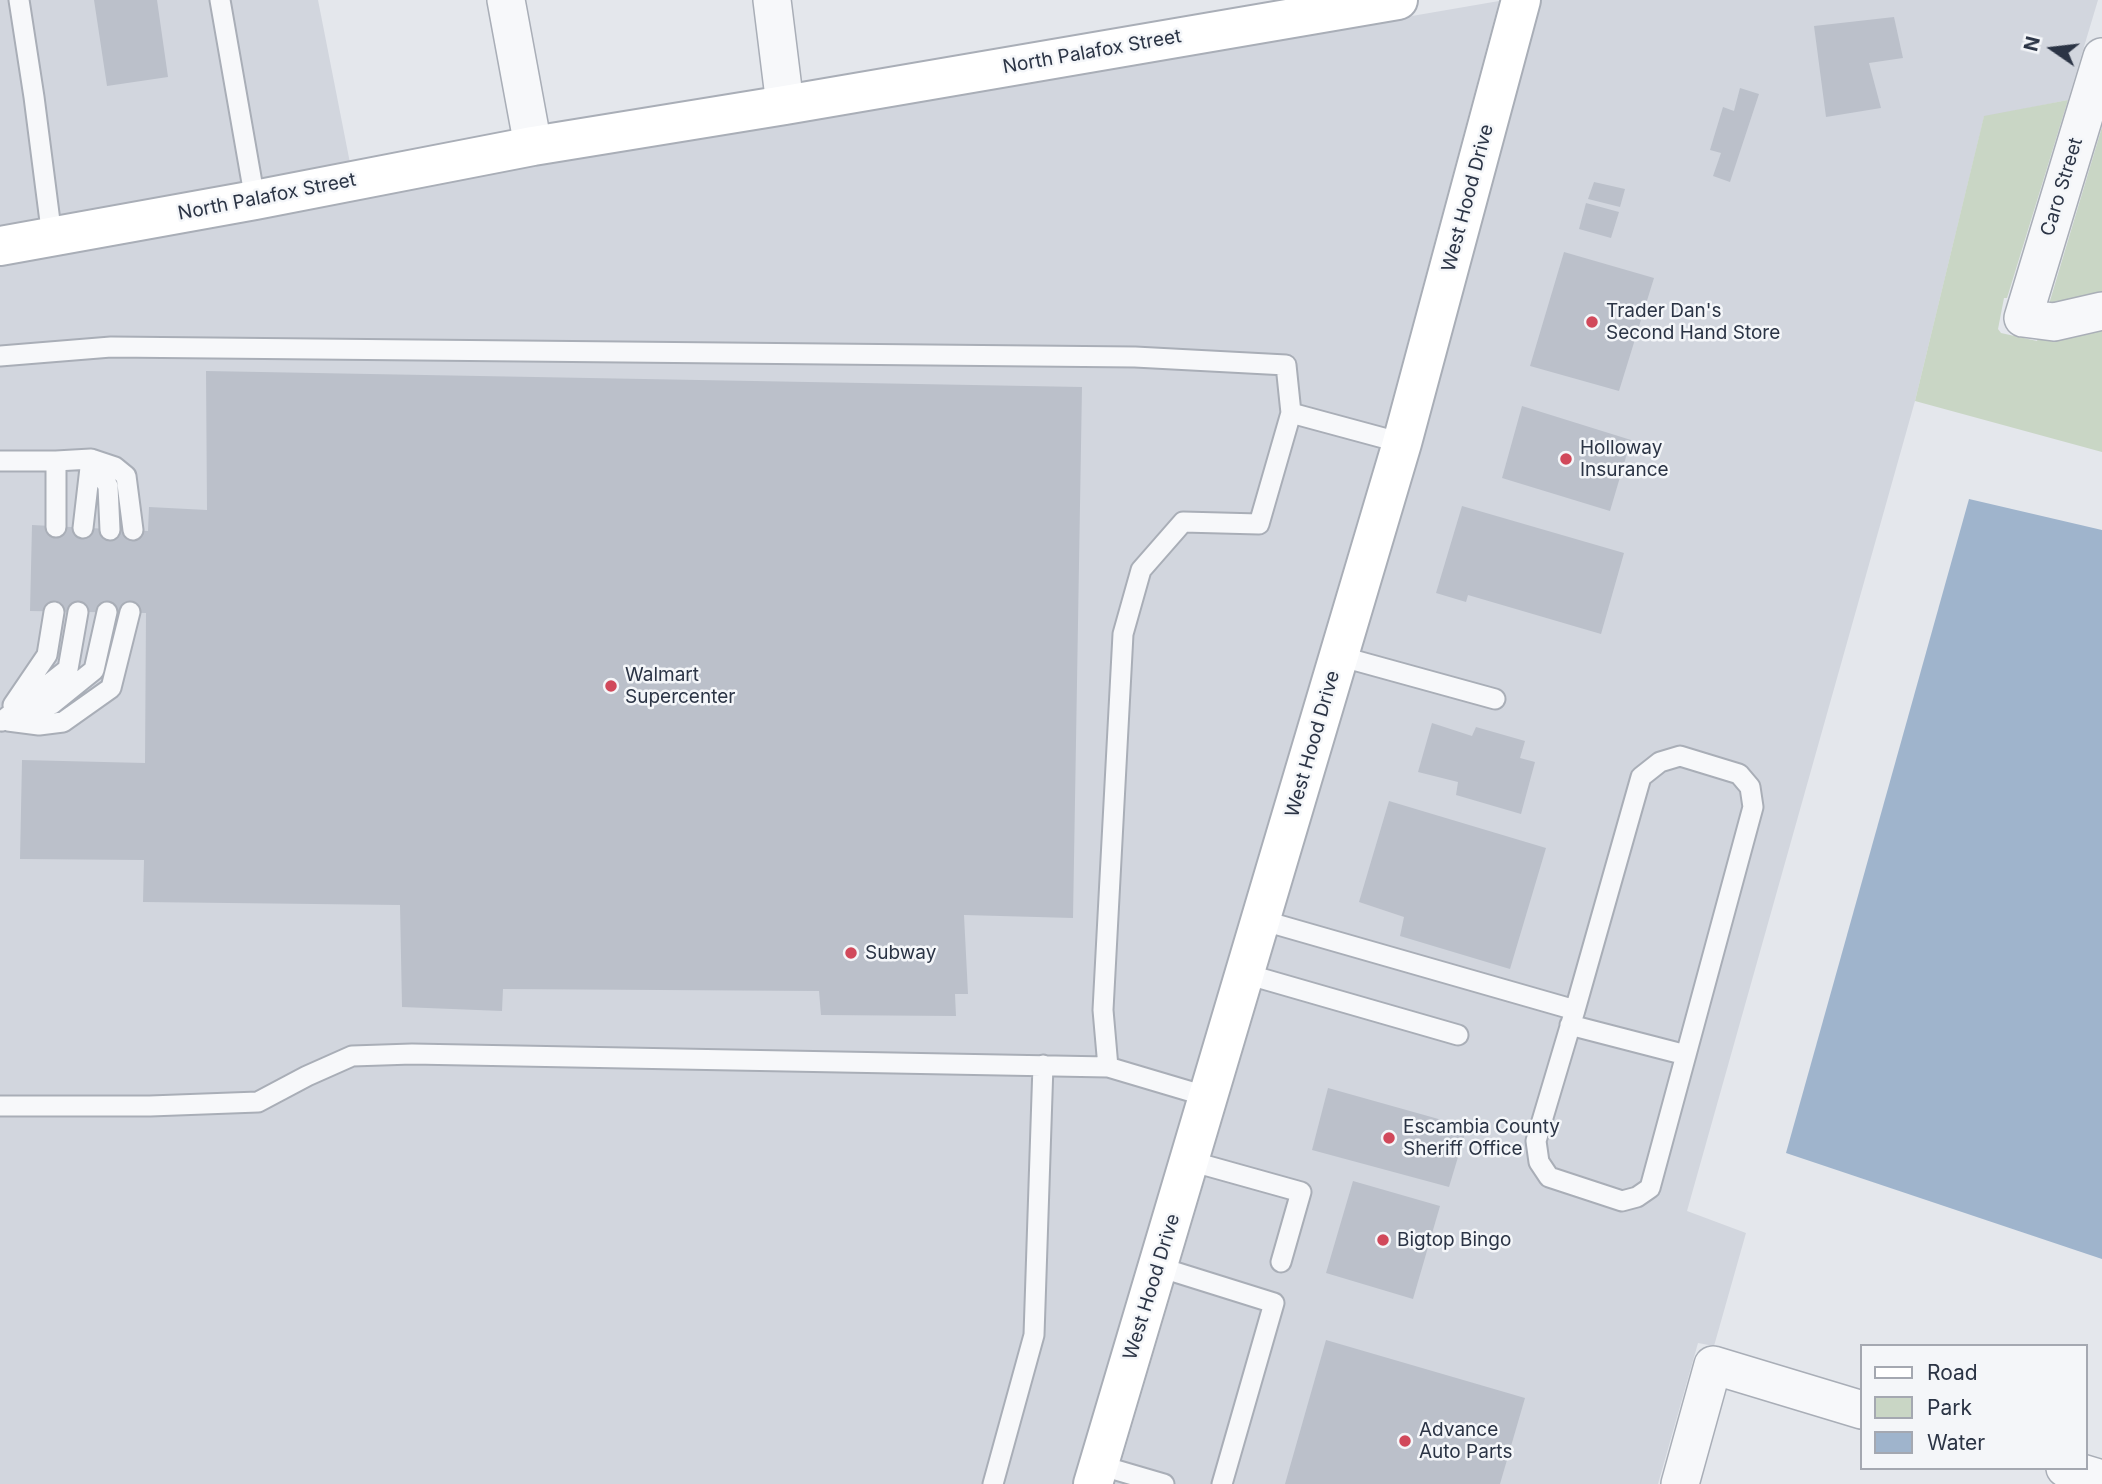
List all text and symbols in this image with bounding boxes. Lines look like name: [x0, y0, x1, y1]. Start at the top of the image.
north arrow: [2018, 14, 2088, 84]
street label: North Palafox Street: [1001, 25, 1183, 79]
text: N: [2019, 34, 2045, 54]
street label: West Hood Drive: [1437, 122, 1499, 274]
street label: Caro Street: [2036, 135, 2088, 239]
street label: North Palafox Street: [176, 169, 358, 225]
place label: Trader Dan's Second Hand Store: [1606, 300, 1780, 344]
marker: Trader Dan's Second Hand Store: [1584, 314, 1600, 330]
place label: Holloway Insurance: [1580, 437, 1669, 481]
marker: Holloway Insurance: [1558, 451, 1574, 467]
place label: Walmart Supercenter: [625, 664, 735, 708]
street label: West Hood Drive: [1281, 668, 1345, 820]
marker: Walmart Supercenter: [603, 678, 619, 694]
place label: Subway: [865, 942, 936, 964]
marker: Subway: [843, 945, 859, 961]
place label: Escambia County Sheriff Office: [1403, 1116, 1560, 1160]
marker: Escambia County Sheriff Office: [1381, 1130, 1397, 1146]
street label: West Hood Drive: [1119, 1211, 1185, 1363]
place label: Bigtop Bingo: [1397, 1229, 1511, 1251]
marker: Bigtop Bingo: [1375, 1232, 1391, 1248]
legend: [1860, 1344, 2088, 1470]
text: Road: [1927, 1360, 1978, 1385]
text: Park: [1927, 1395, 1972, 1420]
place label: Advance Auto Parts: [1419, 1419, 1512, 1463]
text: Water: [1927, 1430, 1985, 1455]
marker: Advance Auto Parts: [1397, 1433, 1413, 1449]

